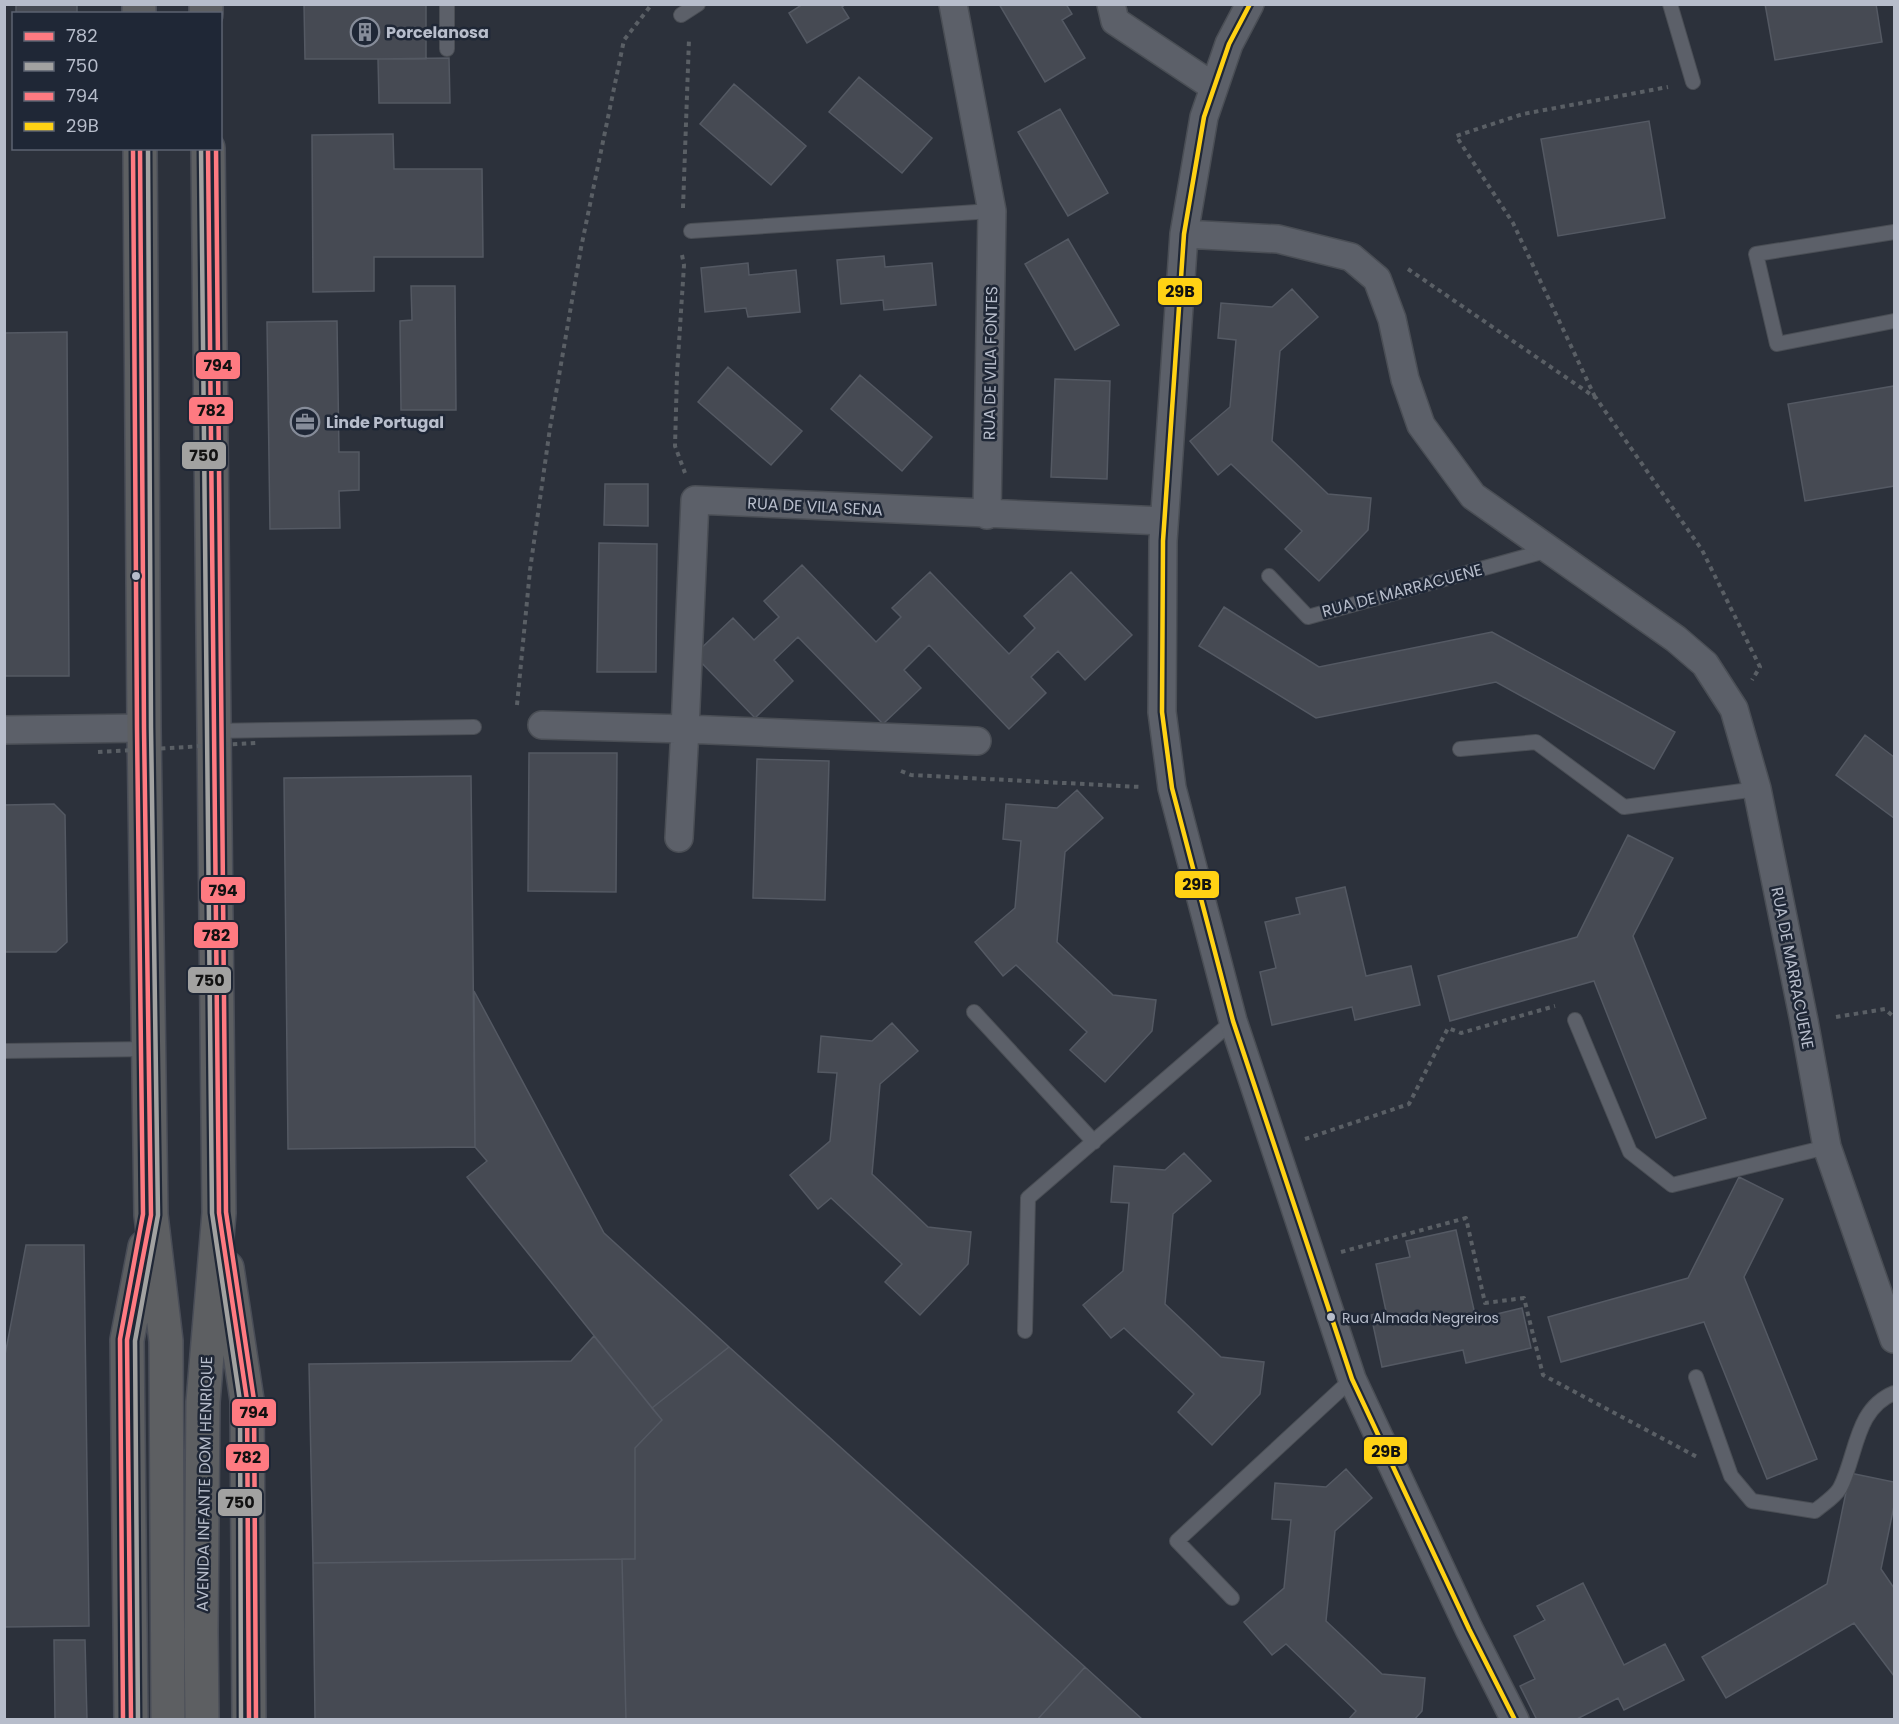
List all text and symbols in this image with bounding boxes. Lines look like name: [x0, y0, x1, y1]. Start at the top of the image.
legend: [12, 12, 222, 150]
building icon: Porcelanosa: [349, 16, 381, 48]
place label: Porcelanosa: [386, 21, 489, 44]
text: 782: [66, 23, 98, 48]
text: 750: [66, 53, 98, 78]
text: 794: [66, 83, 99, 108]
text: 29B: [66, 113, 99, 138]
line badge: 29B: [1157, 277, 1203, 306]
text: 29B: [1165, 280, 1195, 303]
street label: RUA DE VILA FONTES: [978, 286, 1003, 440]
line badge: 794: [195, 351, 241, 380]
text: 794: [203, 354, 233, 377]
line badge: 782: [188, 396, 234, 425]
text: 782: [197, 399, 225, 422]
office icon: Linde Portugal: [289, 406, 321, 438]
place label: Linde Portugal: [326, 411, 444, 434]
line badge: 750: [181, 441, 227, 470]
text: 750: [189, 444, 219, 467]
street label: RUA DE VILA SENA: [747, 491, 884, 522]
street label: RUA DE MARRACUENE: [1319, 558, 1485, 623]
unlabelled marker: [130, 570, 142, 582]
line badge: 29B: [1174, 870, 1220, 899]
text: 29B: [1182, 873, 1212, 896]
line badge: 794: [200, 876, 246, 904]
text: 794: [208, 879, 238, 902]
street label: RUA DE MARRACUENE: [1765, 885, 1820, 1051]
line badge: 782: [193, 921, 239, 949]
text: 782: [202, 924, 230, 947]
line badge: 750: [187, 966, 232, 994]
text: 750: [195, 969, 225, 992]
place label: Rua Almada Negreiros: [1342, 1308, 1499, 1328]
marker: Rua Almada Negreiros: [1325, 1311, 1337, 1323]
street label: AVENIDA INFANTE DOM HENRIQUE: [191, 1356, 218, 1612]
line badge: 794: [231, 1398, 277, 1427]
text: 794: [239, 1401, 269, 1424]
line badge: 29B: [1363, 1436, 1408, 1465]
text: 29B: [1371, 1440, 1401, 1463]
line badge: 782: [225, 1443, 270, 1472]
text: 782: [233, 1446, 261, 1469]
line badge: 750: [217, 1488, 263, 1517]
text: 750: [225, 1491, 255, 1514]

